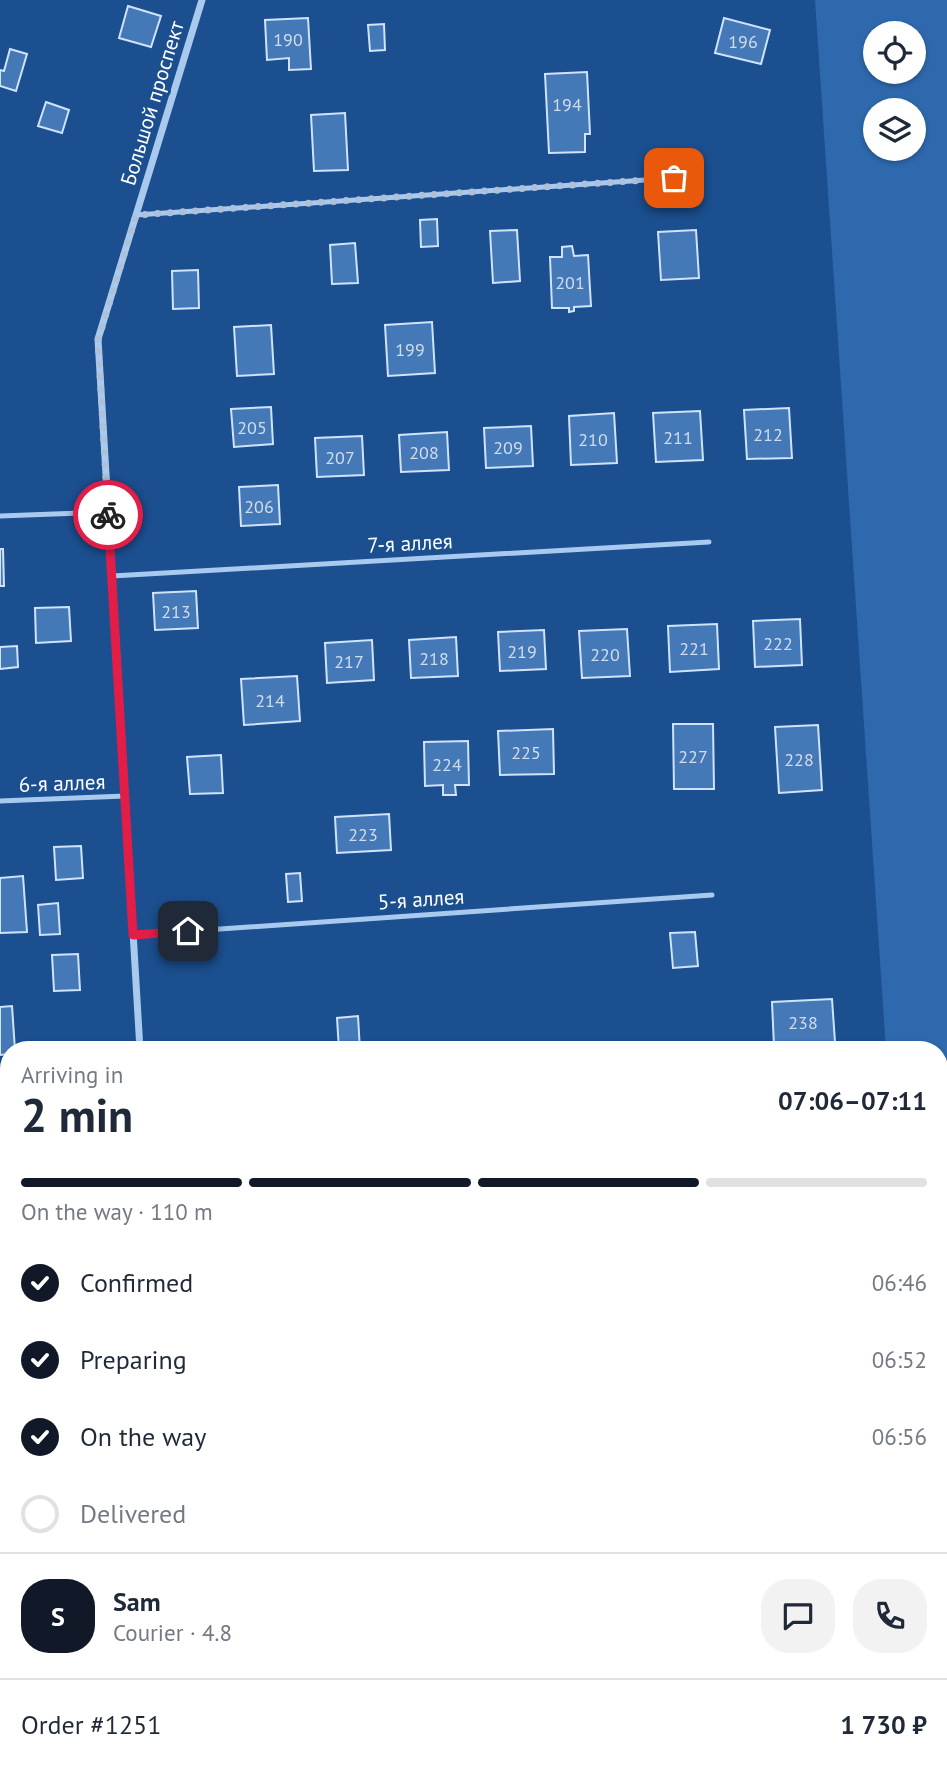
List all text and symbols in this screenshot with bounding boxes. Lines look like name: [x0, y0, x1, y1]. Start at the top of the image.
street label: Большой проспект: [114, 17, 190, 188]
map controls: [863, 21, 926, 161]
button: locate: [863, 21, 926, 84]
house number: 190: [273, 28, 303, 51]
house number: 196: [728, 30, 758, 53]
house number: 194: [552, 93, 582, 116]
button: layers: [863, 98, 926, 161]
pin: [644, 148, 704, 208]
icon: bag: [655, 159, 693, 197]
house number: 201: [555, 271, 585, 294]
house number: 199: [395, 338, 425, 361]
house number: 205: [237, 416, 267, 439]
house number: 212: [753, 423, 783, 446]
house number: 211: [663, 426, 693, 449]
house number: 210: [578, 428, 608, 451]
house number: 209: [493, 436, 523, 459]
house number: 208: [409, 441, 439, 464]
house number: 207: [325, 446, 355, 469]
courier: [73, 480, 143, 550]
house number: 206: [244, 495, 274, 518]
icon: bike: [89, 496, 127, 534]
street label: 7-я аллея: [367, 527, 453, 559]
house number: 213: [161, 600, 191, 623]
house number: 222: [763, 632, 793, 655]
house number: 221: [679, 637, 709, 660]
house number: 219: [507, 640, 537, 663]
house number: 220: [590, 643, 620, 666]
house number: 218: [419, 647, 449, 670]
house number: 217: [334, 650, 364, 673]
house number: 214: [255, 689, 285, 712]
house number: 225: [511, 741, 541, 764]
house number: 227: [678, 745, 708, 768]
house number: 228: [784, 748, 814, 771]
house number: 224: [432, 753, 462, 776]
street label: 6-я аллея: [18, 768, 106, 798]
house number: 223: [348, 823, 378, 846]
street label: 5-я аллея: [377, 883, 465, 915]
pin: [158, 901, 218, 961]
icon: home: [169, 912, 207, 950]
house number: 238: [788, 1011, 818, 1034]
text: Arriving in: [21, 1060, 123, 1089]
text: 07:06–07:11: [778, 1084, 927, 1117]
text: 2 min: [21, 1085, 133, 1145]
text: On the way · 110 m: [21, 1197, 213, 1226]
icon: check: [21, 1264, 59, 1302]
text: Confirmed: [80, 1266, 193, 1299]
text: 06:46: [872, 1268, 927, 1297]
icon: check: [21, 1341, 59, 1379]
text: Preparing: [80, 1343, 187, 1376]
text: 06:52: [872, 1345, 927, 1374]
icon: check: [21, 1418, 59, 1456]
text: On the way: [80, 1420, 206, 1453]
text: 06:56: [872, 1422, 927, 1451]
text: Delivered: [80, 1497, 186, 1530]
button: chat: [761, 1579, 835, 1653]
button: phone: [853, 1579, 927, 1653]
text: Sam: [113, 1585, 161, 1618]
text: S: [51, 1600, 65, 1633]
text: Courier · 4.8: [113, 1618, 232, 1647]
text: Order #1251: [21, 1708, 161, 1741]
text: 1 730 ₽: [840, 1708, 927, 1741]

